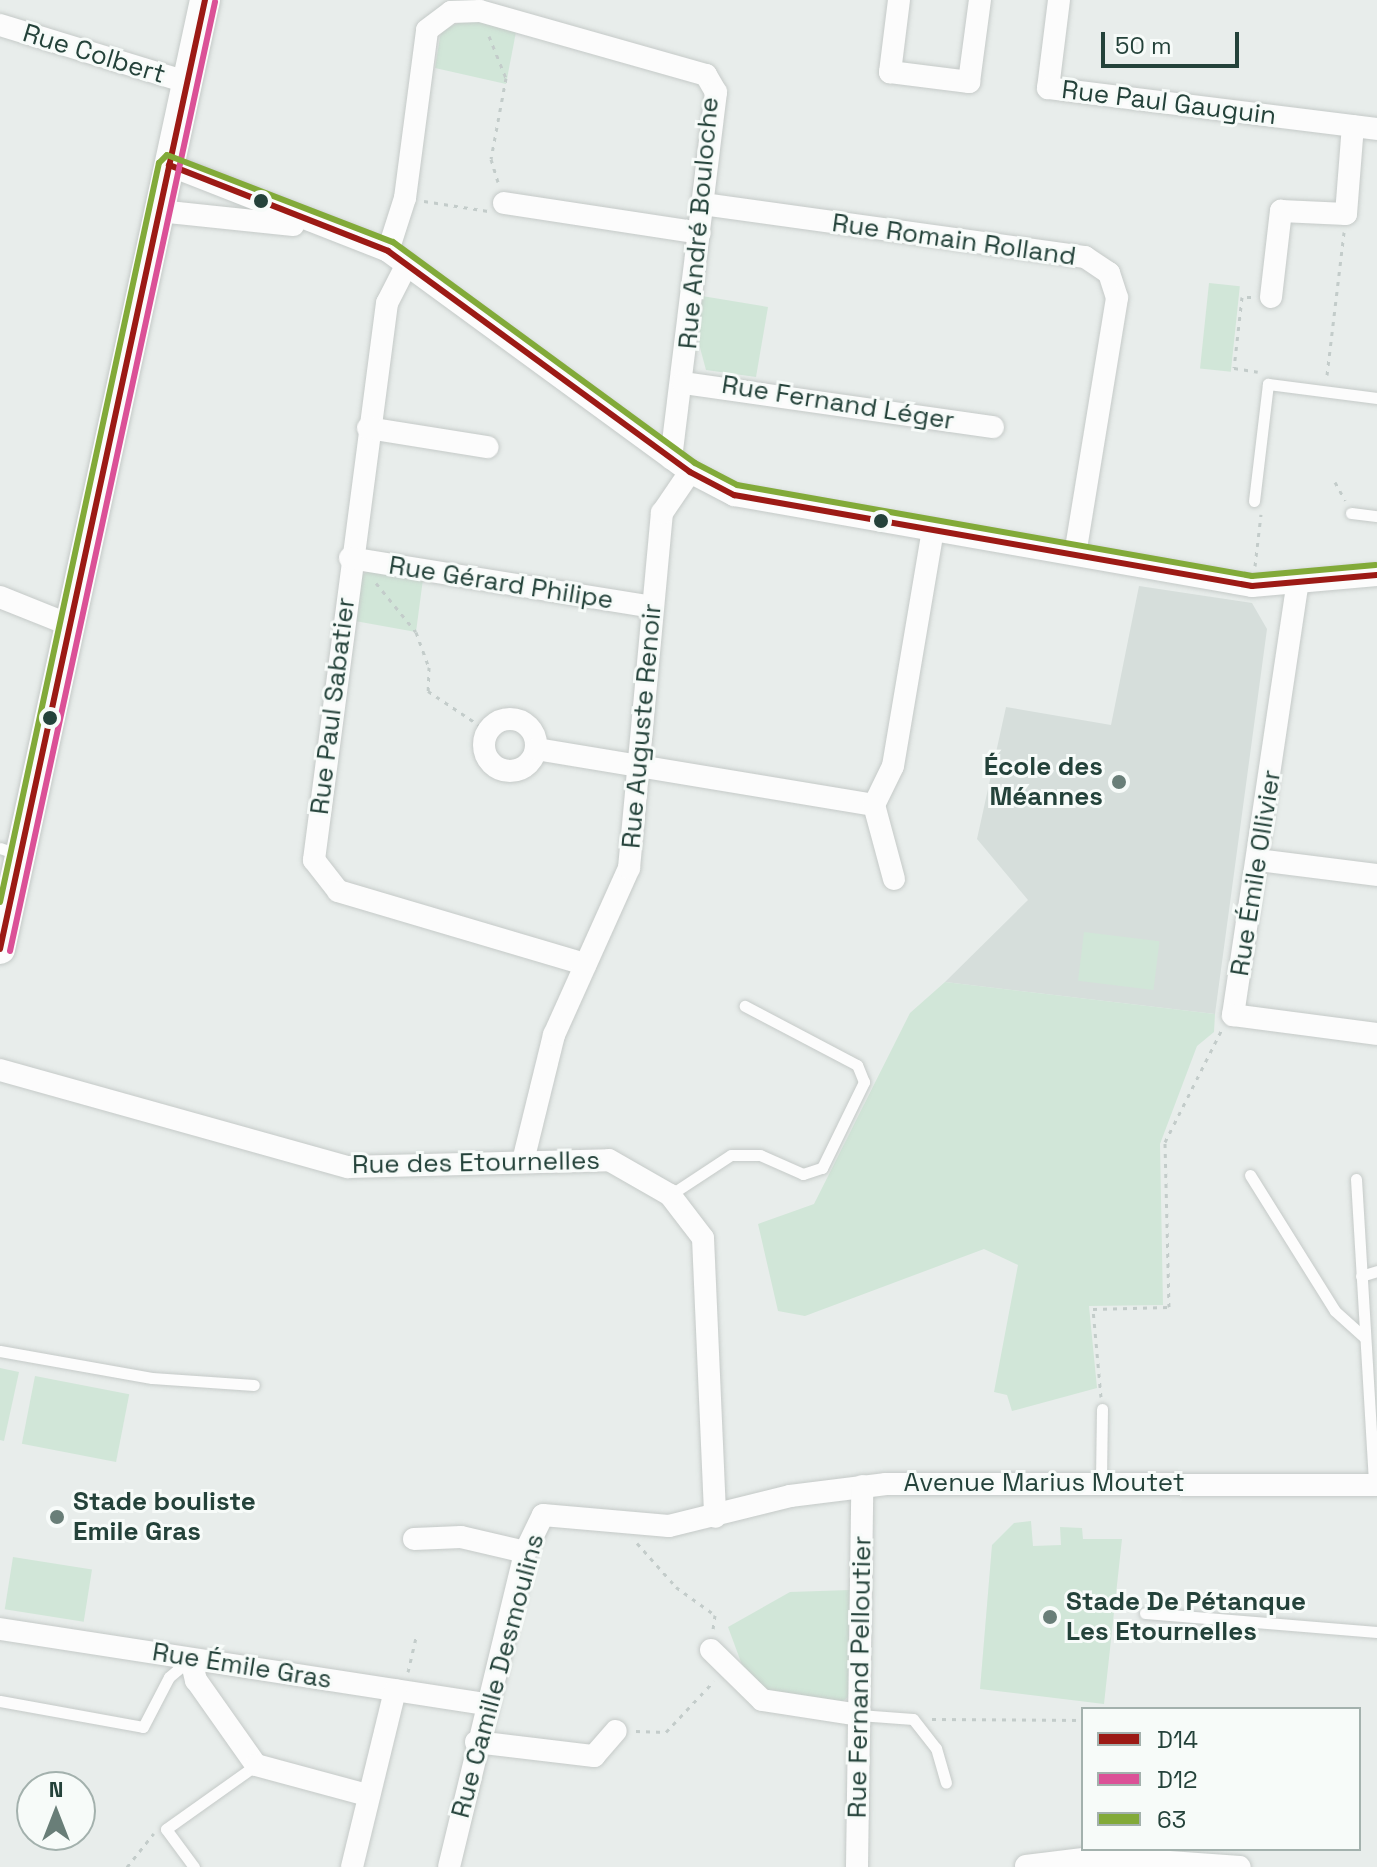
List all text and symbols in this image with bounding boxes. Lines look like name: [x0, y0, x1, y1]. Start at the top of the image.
scale bar: [1105, 16, 1243, 66]
street label: Rue Colbert: [19, 18, 169, 90]
text: 50 m: [1115, 30, 1172, 61]
street label: Rue Paul Gauguin: [1060, 74, 1278, 132]
street label: Rue André Bouloche: [672, 95, 726, 351]
unlabelled marker: [253, 193, 269, 209]
street label: Rue Romain Rolland: [830, 207, 1078, 273]
street label: Rue Fernand Léger: [719, 369, 957, 437]
unlabelled marker: [873, 513, 889, 529]
street label: Rue Gérard Philipe: [387, 550, 615, 616]
street label: Rue Paul Sabatier: [304, 596, 362, 816]
street label: Rue Auguste Renoir: [616, 602, 668, 850]
unlabelled marker: [42, 710, 58, 726]
place label: École des Méannes: [984, 751, 1103, 812]
street label: Rue Émile Ollivier: [1224, 768, 1288, 978]
marker: École des Méannes: [1110, 773, 1128, 791]
street label: Rue des Etournelles: [352, 1145, 600, 1181]
street label: Avenue Marius Moutet: [903, 1467, 1185, 1499]
place label: Stade bouliste Emile Gras: [73, 1486, 256, 1548]
marker: Stade bouliste Emile Gras: [48, 1508, 66, 1526]
street label: Rue Camille Desmoulins: [445, 1531, 551, 1821]
street label: Rue Fernand Pelloutier: [842, 1535, 878, 1819]
place label: Stade De Pétanque Les Etournelles: [1066, 1586, 1306, 1648]
marker: Stade De Pétanque Les Etournelles: [1041, 1608, 1059, 1626]
street label: Rue Émile Gras: [150, 1636, 334, 1696]
legend: [1081, 1707, 1361, 1851]
text: D14: [1157, 1724, 1198, 1755]
text: D12: [1157, 1764, 1197, 1795]
north arrow: [16, 1771, 96, 1851]
text: N: [49, 1775, 63, 1803]
text: 63: [1157, 1804, 1186, 1835]

